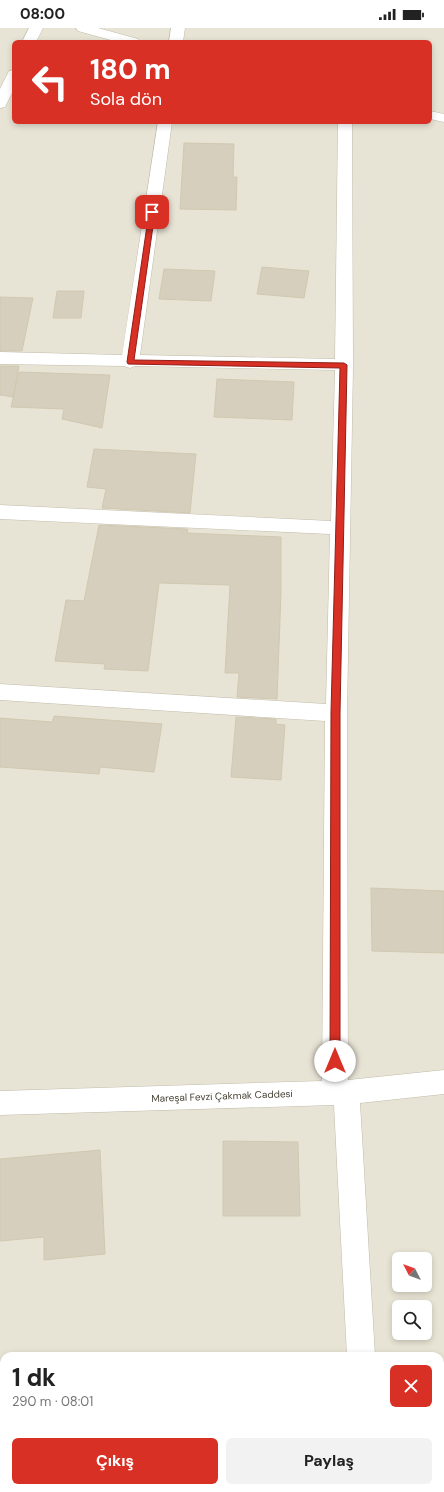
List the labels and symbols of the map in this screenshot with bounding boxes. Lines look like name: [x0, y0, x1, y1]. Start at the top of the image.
pin: [135, 195, 169, 229]
position arrow: [314, 1040, 356, 1082]
street label: Mareşal Fevzi Çakmak Caddesi: [151, 1087, 293, 1105]
north arrow: [392, 1252, 432, 1292]

